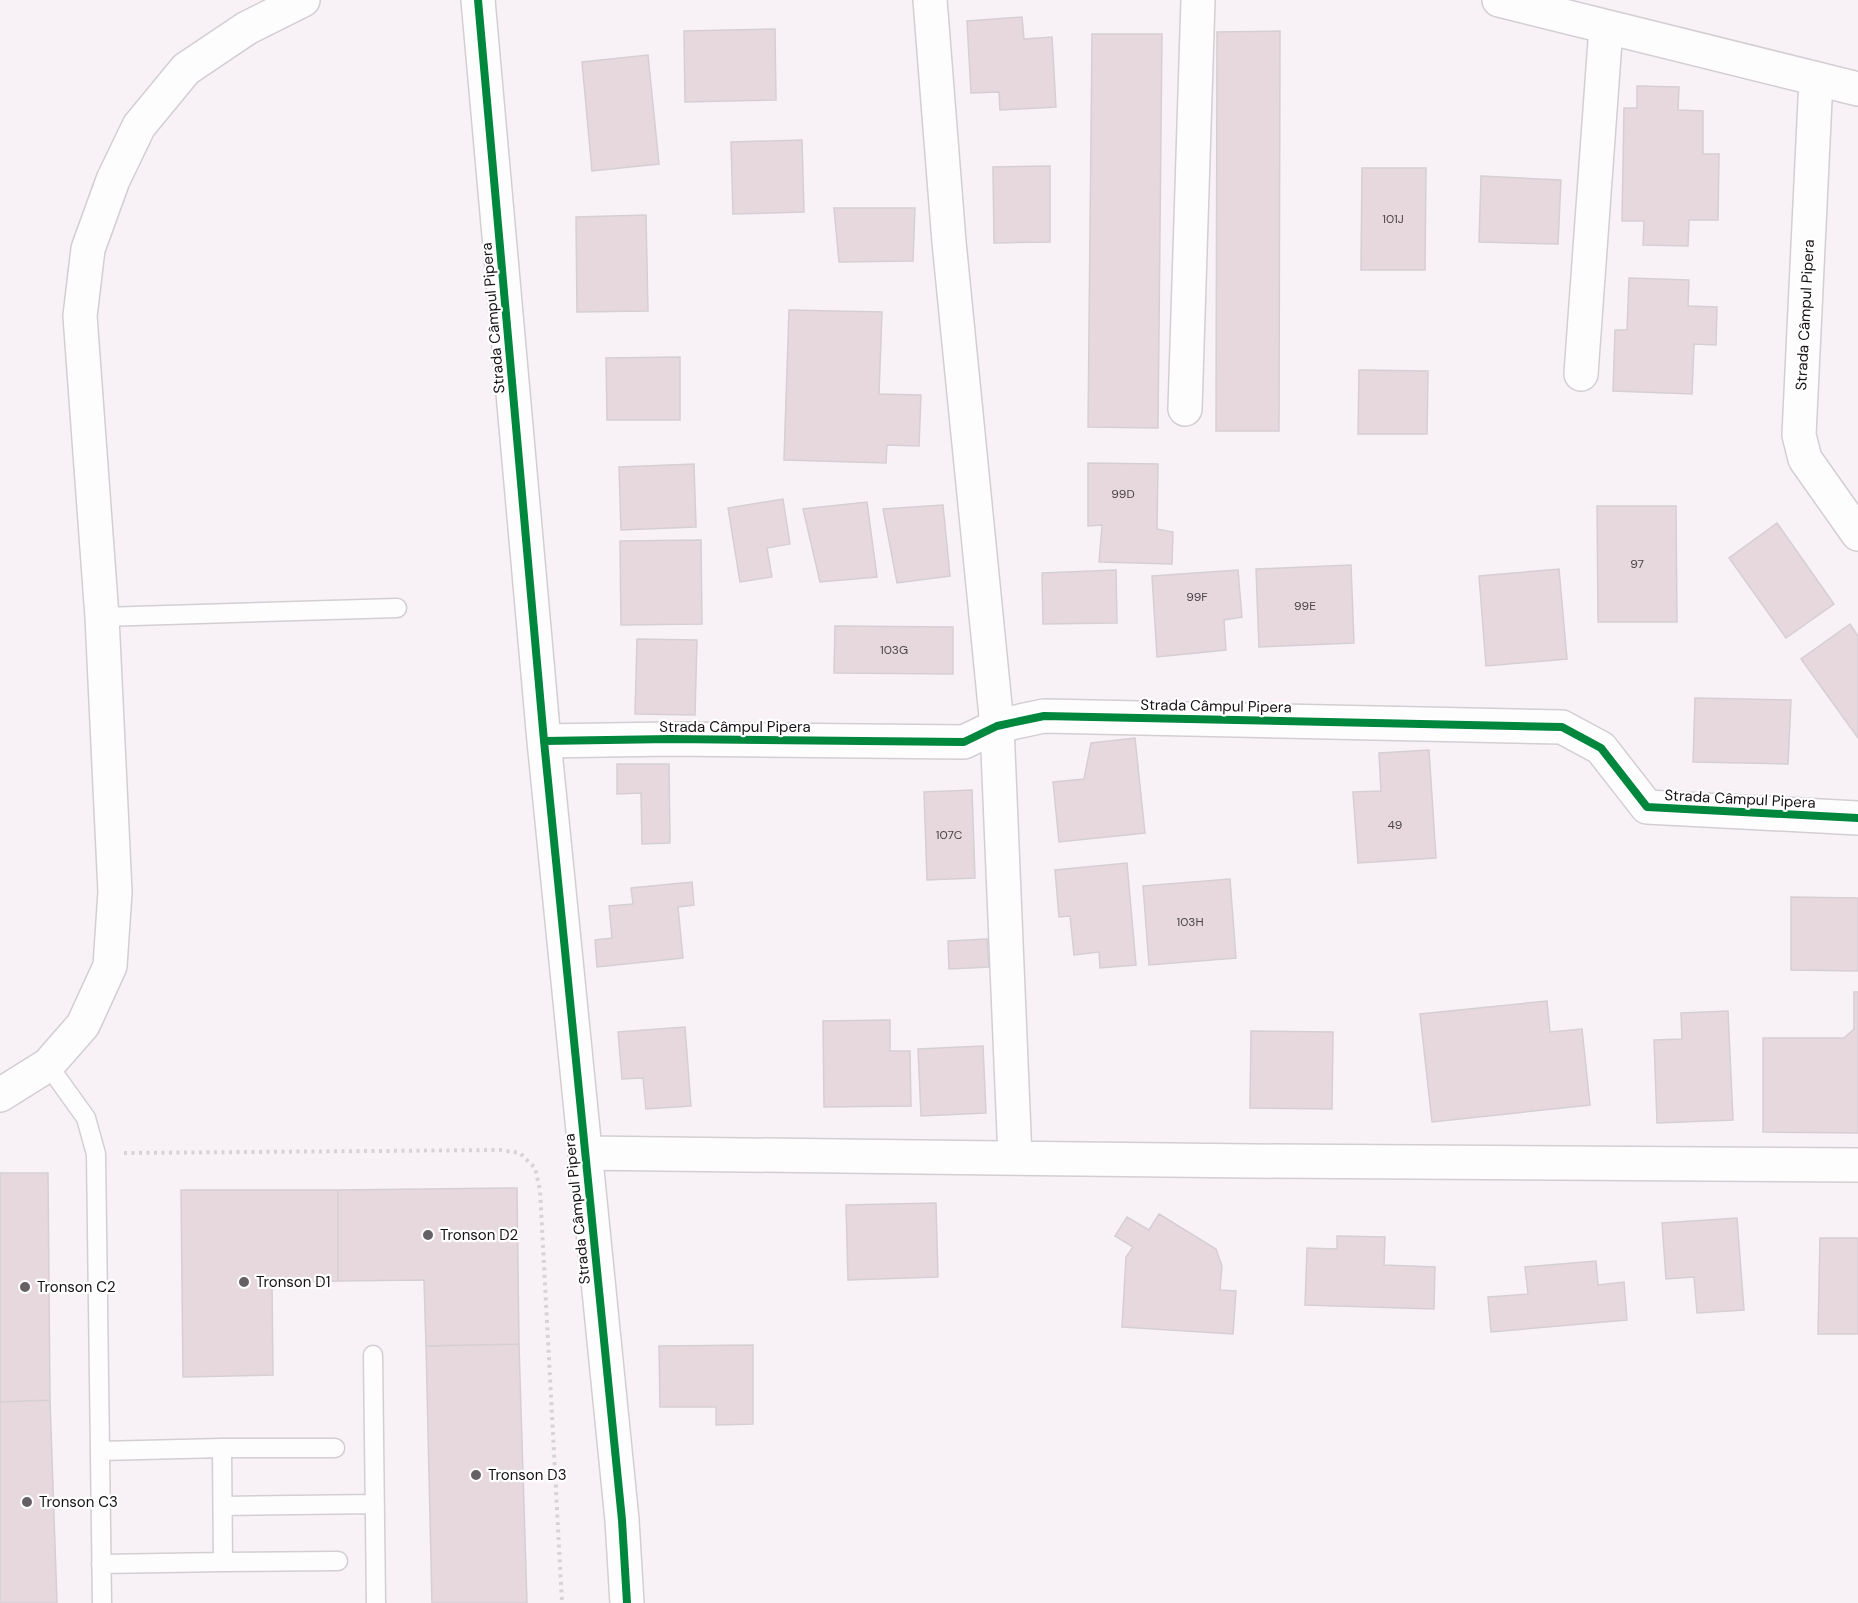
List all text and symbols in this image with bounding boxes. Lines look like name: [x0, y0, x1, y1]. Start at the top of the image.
house number: 101J: [1382, 211, 1404, 227]
street label: Strada Câmpul Pipera: [1791, 239, 1819, 391]
street label: Strada Câmpul Pipera: [476, 242, 510, 394]
house number: 99D: [1111, 486, 1135, 502]
house number: 97: [1630, 556, 1644, 572]
house number: 99F: [1186, 589, 1208, 605]
house number: 99E: [1294, 598, 1316, 614]
house number: 103G: [880, 642, 908, 658]
street label: Strada Câmpul Pipera: [1140, 695, 1292, 717]
street label: Strada Câmpul Pipera: [659, 717, 811, 737]
street label: Strada Câmpul Pipera: [1664, 785, 1816, 813]
house number: 49: [1388, 817, 1402, 833]
house number: 107C: [936, 827, 963, 843]
house number: 103H: [1176, 914, 1204, 930]
street label: Strada Câmpul Pipera: [559, 1133, 595, 1285]
place label: Tronson D2: [440, 1225, 518, 1245]
marker: Tronson D2: [421, 1228, 435, 1242]
place label: Tronson D1: [256, 1272, 330, 1292]
marker: Tronson D1: [237, 1275, 251, 1289]
place label: Tronson C2: [37, 1277, 116, 1297]
marker: Tronson C2: [18, 1280, 32, 1294]
place label: Tronson D3: [488, 1465, 567, 1485]
marker: Tronson D3: [469, 1468, 483, 1482]
place label: Tronson C3: [39, 1492, 118, 1512]
marker: Tronson C3: [20, 1495, 34, 1509]

